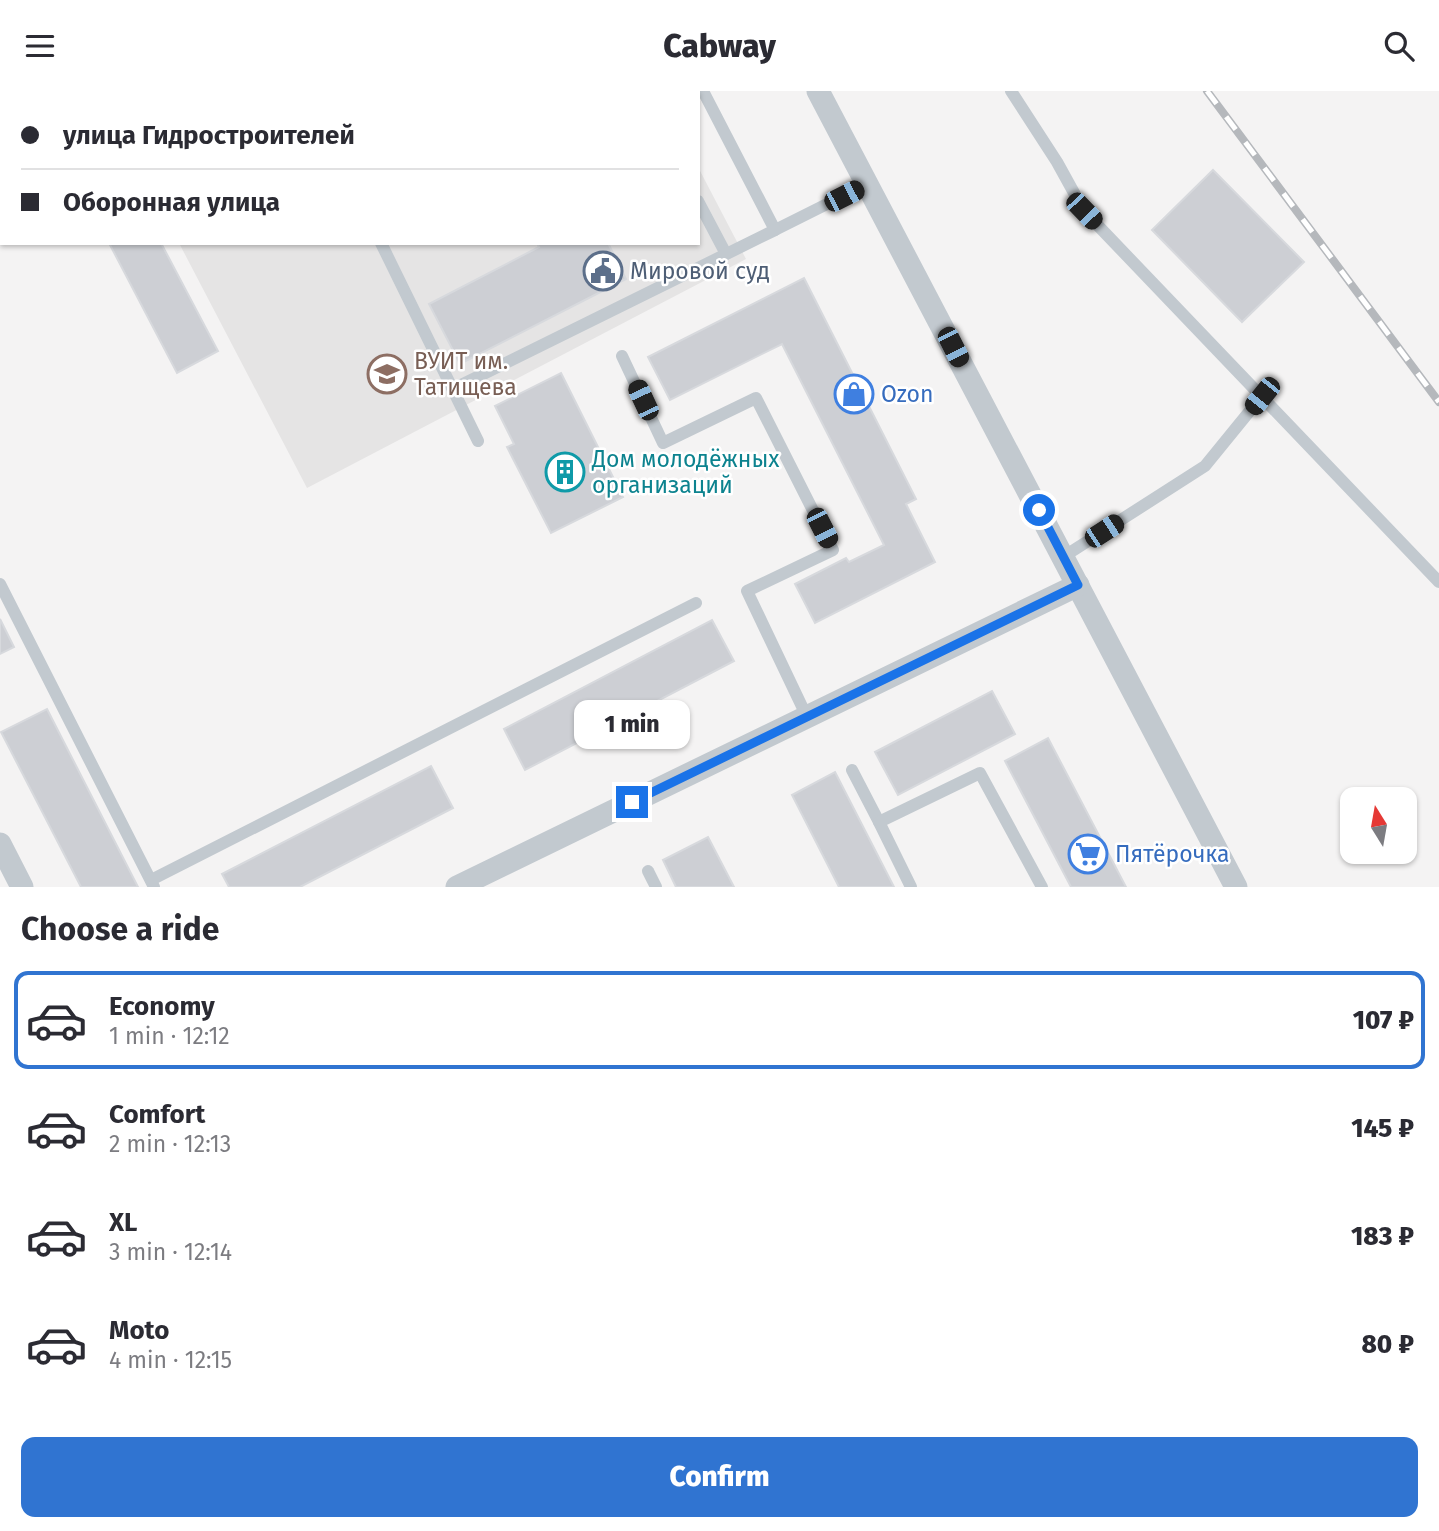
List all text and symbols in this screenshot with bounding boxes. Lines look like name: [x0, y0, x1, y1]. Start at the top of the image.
icon: menu: [21, 27, 59, 65]
text: Cabway: [663, 27, 776, 65]
icon: search: [1380, 27, 1418, 65]
text: улица Гидростроителей: [63, 120, 355, 151]
car: [821, 177, 868, 215]
text: Оборонная улица: [63, 187, 280, 218]
car: [1062, 189, 1107, 233]
public building icon: Мировой суд: [582, 250, 624, 292]
place label: Мировой суд: [630, 257, 770, 285]
car: [935, 324, 972, 370]
place label: ВУИТ им. Татищева: [414, 347, 517, 401]
school or university icon: ВУИТ им. Татищева: [366, 353, 408, 395]
shop icon: Ozon: [833, 373, 875, 415]
car: [1241, 373, 1284, 419]
car: [625, 377, 662, 423]
place label: Ozon: [881, 380, 934, 408]
place label: Дом молодёжных организаций: [591, 445, 780, 499]
building icon: Дом молодёжных организаций: [544, 451, 586, 493]
route start: [1023, 494, 1055, 526]
car: [804, 505, 841, 551]
car: [1081, 511, 1128, 551]
callout: 1 min: [574, 701, 690, 749]
text: 1 min: [604, 710, 660, 738]
route end: [616, 786, 648, 818]
north arrow: [1340, 787, 1418, 865]
map controls: [1340, 787, 1417, 864]
supermarket icon: Пятёрочка: [1067, 833, 1109, 875]
place label: Пятёрочка: [1115, 840, 1229, 868]
text: Choose a ride: [21, 910, 219, 948]
icon: car: [25, 989, 88, 1052]
text: Economy: [109, 991, 215, 1022]
text: 107 ₽: [1353, 1005, 1414, 1036]
text: 1 min · 12:12: [109, 1022, 230, 1050]
icon: car: [25, 1097, 88, 1160]
text: Comfort: [109, 1099, 205, 1130]
text: 145 ₽: [1351, 1113, 1414, 1144]
text: 2 min · 12:13: [109, 1130, 231, 1158]
icon: car: [25, 1205, 88, 1268]
text: XL: [109, 1207, 137, 1238]
text: 183 ₽: [1351, 1221, 1414, 1252]
text: 3 min · 12:14: [109, 1238, 232, 1266]
icon: car: [25, 1313, 88, 1376]
text: Moto: [109, 1315, 169, 1346]
text: 80 ₽: [1362, 1329, 1414, 1360]
text: 4 min · 12:15: [109, 1346, 232, 1374]
button: Confirm: [21, 1437, 1418, 1517]

